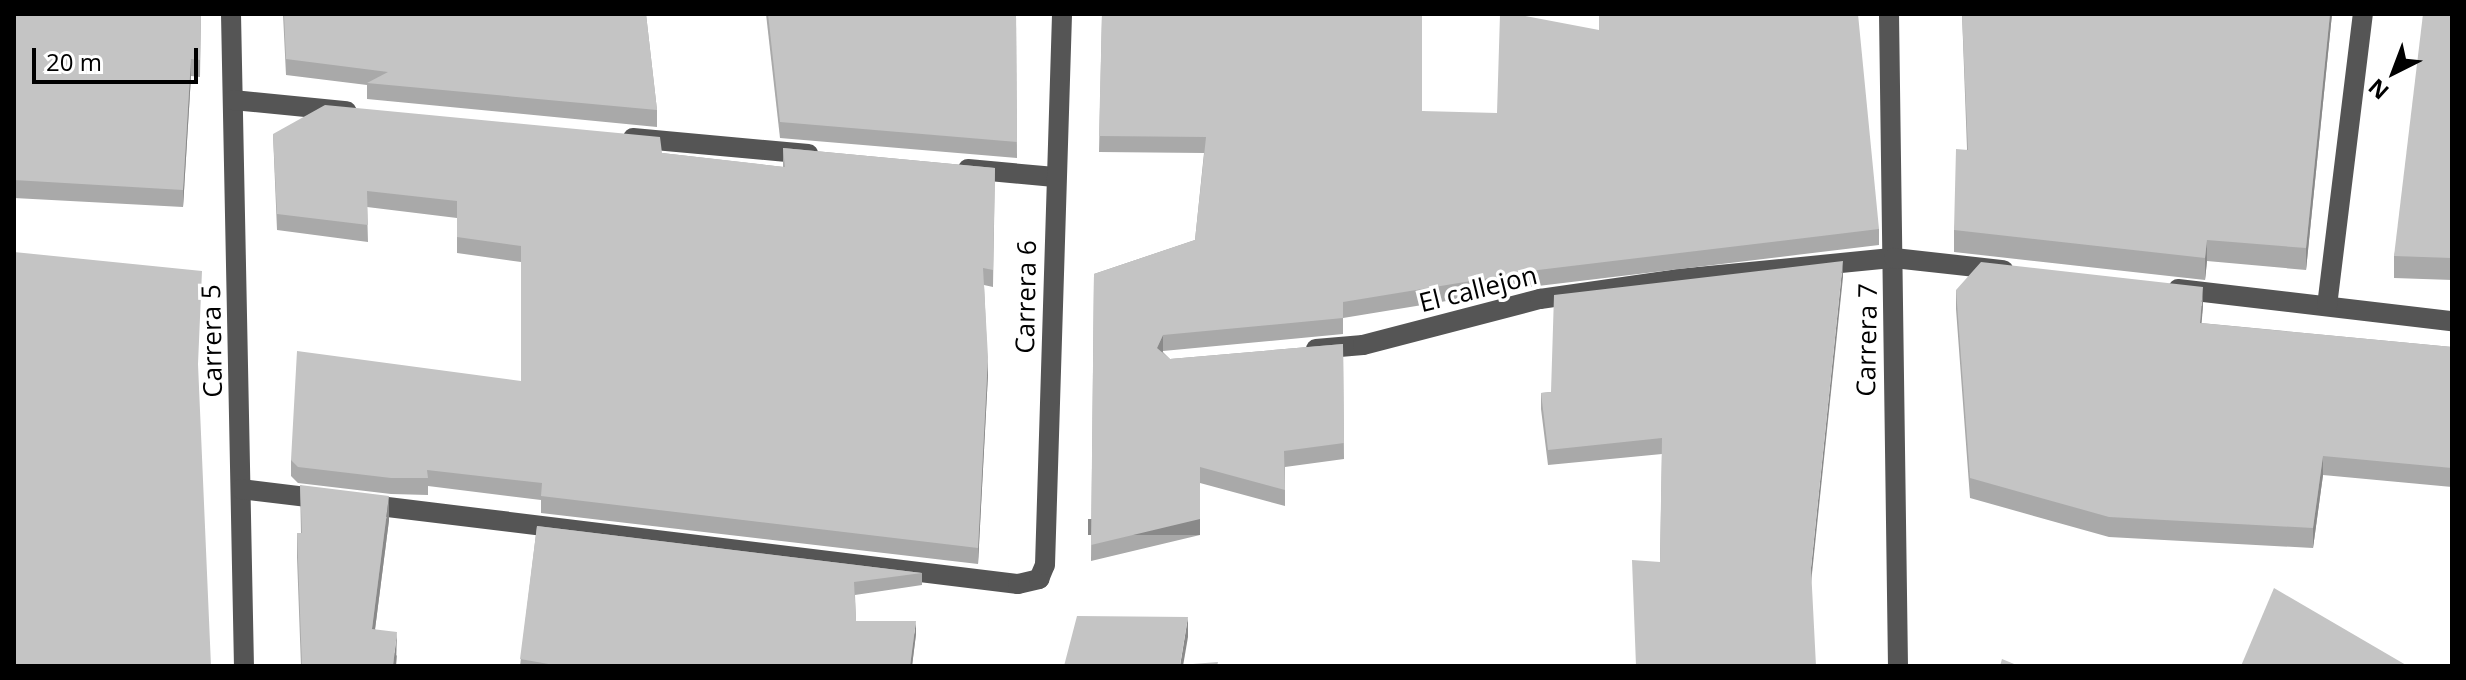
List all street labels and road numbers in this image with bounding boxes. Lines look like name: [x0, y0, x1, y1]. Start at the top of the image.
street label: Carrera 6: [1009, 240, 1043, 354]
street label: El callejon: [1416, 259, 1540, 319]
street label: Carrera 7: [1850, 283, 1884, 397]
street label: Carrera 5: [195, 284, 229, 398]

